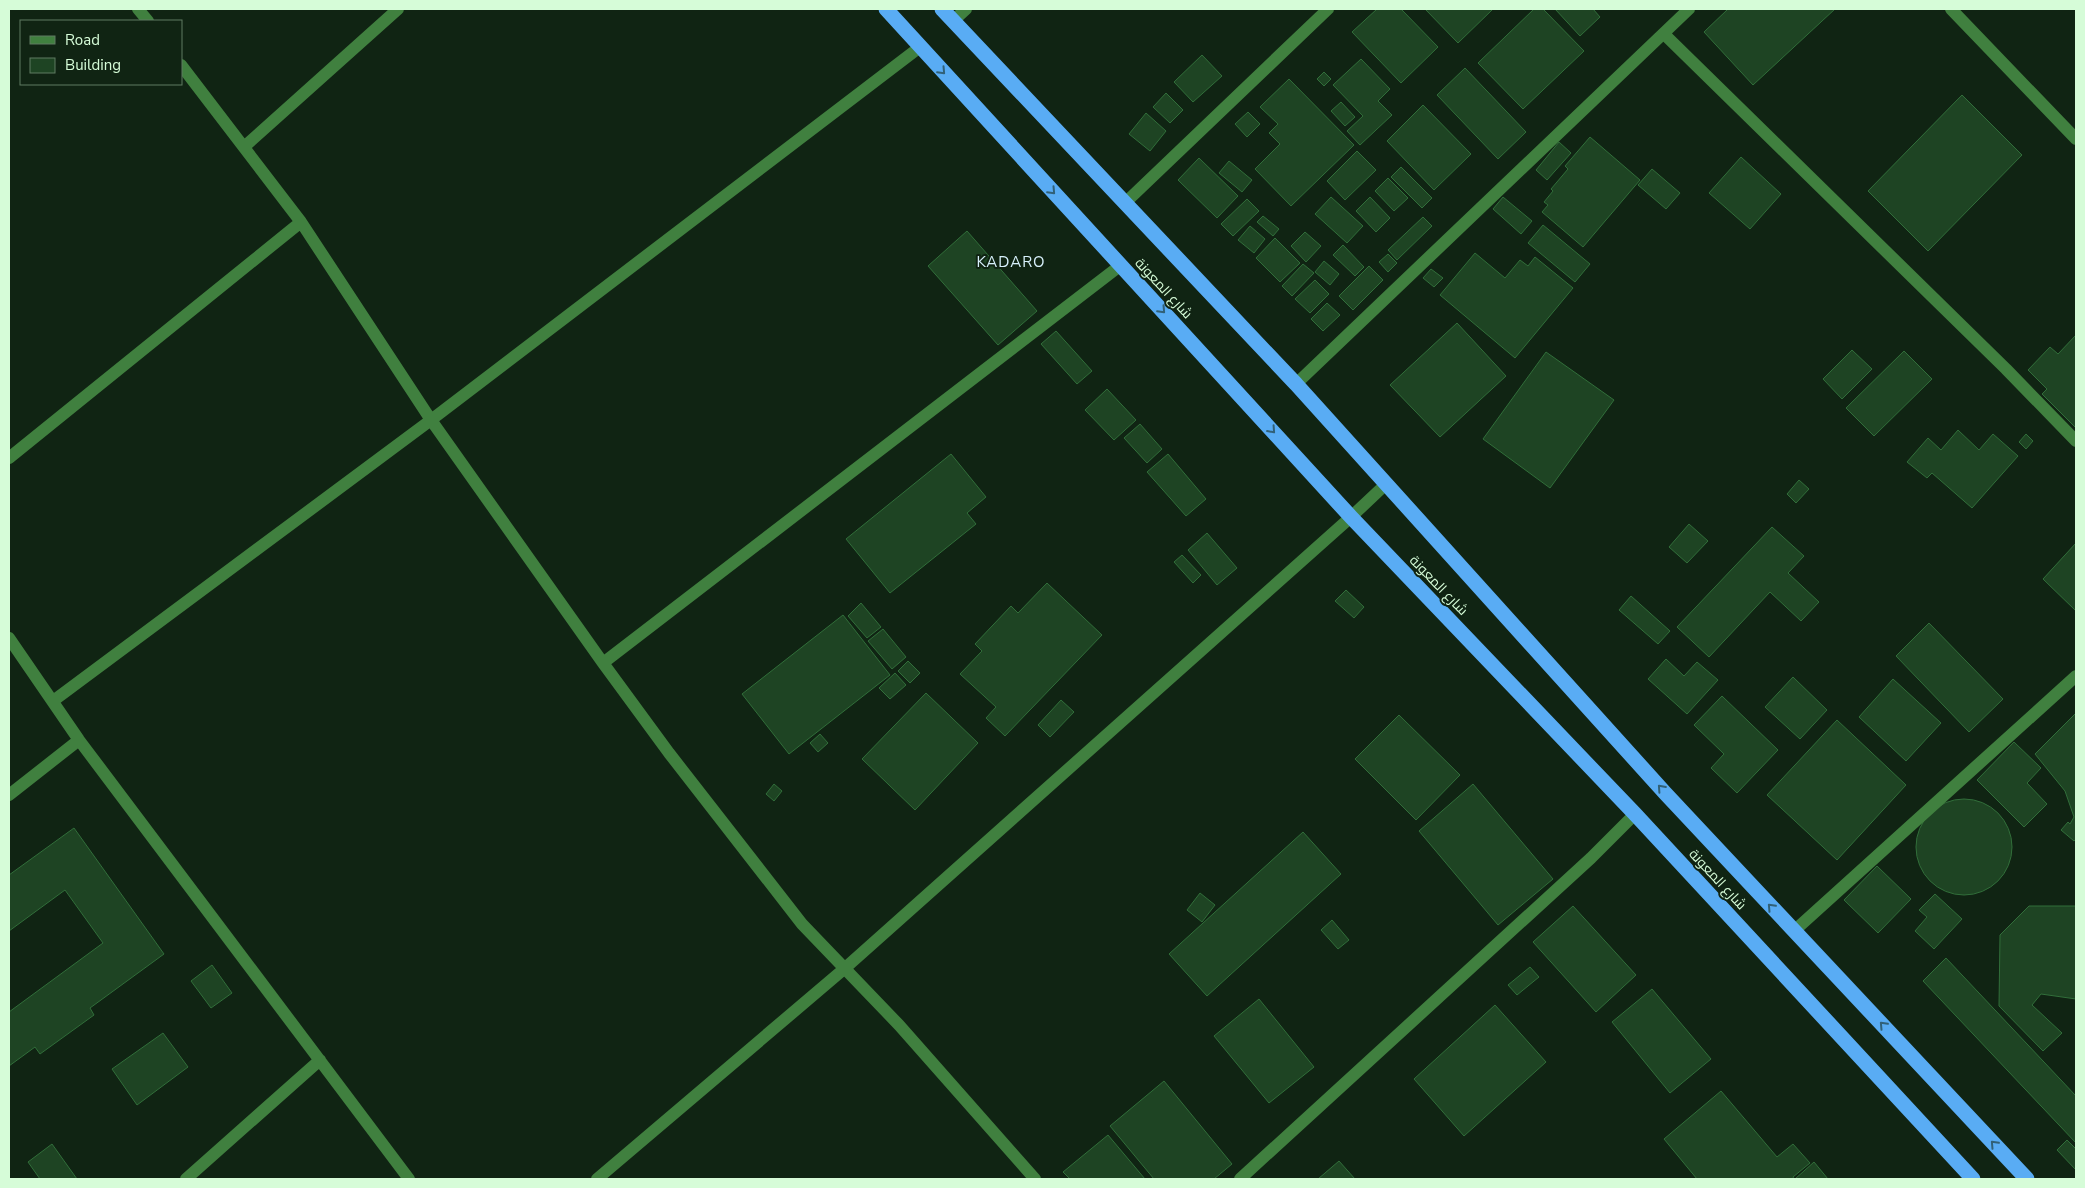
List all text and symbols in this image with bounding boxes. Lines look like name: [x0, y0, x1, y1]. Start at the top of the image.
legend: [20, 20, 182, 85]
text: Road: [65, 30, 100, 50]
text: Building: [65, 55, 121, 75]
one-way arrow: [936, 66, 945, 75]
one-way arrow: [1046, 185, 1055, 194]
district label: KADARO: [976, 252, 1046, 272]
street label: شارع المعونة: [1131, 254, 1197, 323]
one-way arrow: [1156, 305, 1165, 314]
one-way arrow: [1266, 424, 1275, 433]
street label: شارع المعونة: [1405, 551, 1472, 620]
one-way arrow: [1657, 785, 1666, 794]
street label: شارع المعونة: [1685, 845, 1751, 914]
one-way arrow: [1768, 903, 1777, 912]
one-way arrow: [1880, 1022, 1889, 1031]
one-way arrow: [1991, 1140, 2000, 1149]

